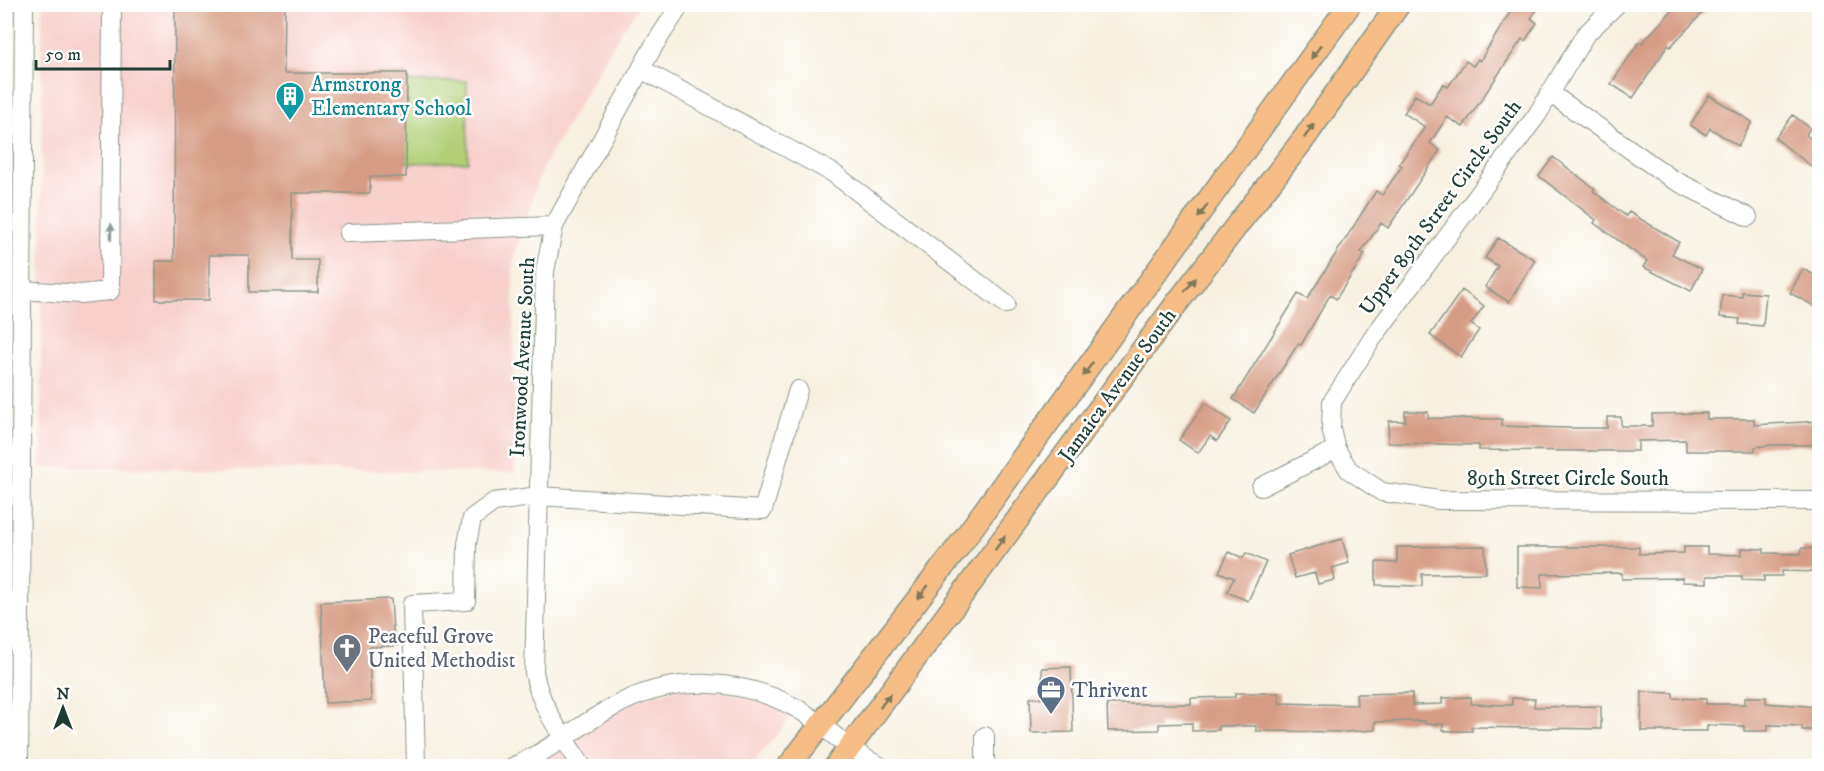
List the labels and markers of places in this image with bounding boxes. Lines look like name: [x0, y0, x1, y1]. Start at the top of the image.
place label: Armstrong Elementary School: [311, 72, 472, 122]
building icon: Armstrong Elementary School: [274, 80, 306, 122]
place label: Peaceful Grove United Methodist: [368, 624, 516, 674]
church icon: Peaceful Grove United Methodist: [331, 632, 363, 674]
office icon: Thrivent: [1035, 674, 1067, 716]
place label: Thrivent: [1072, 678, 1148, 704]

